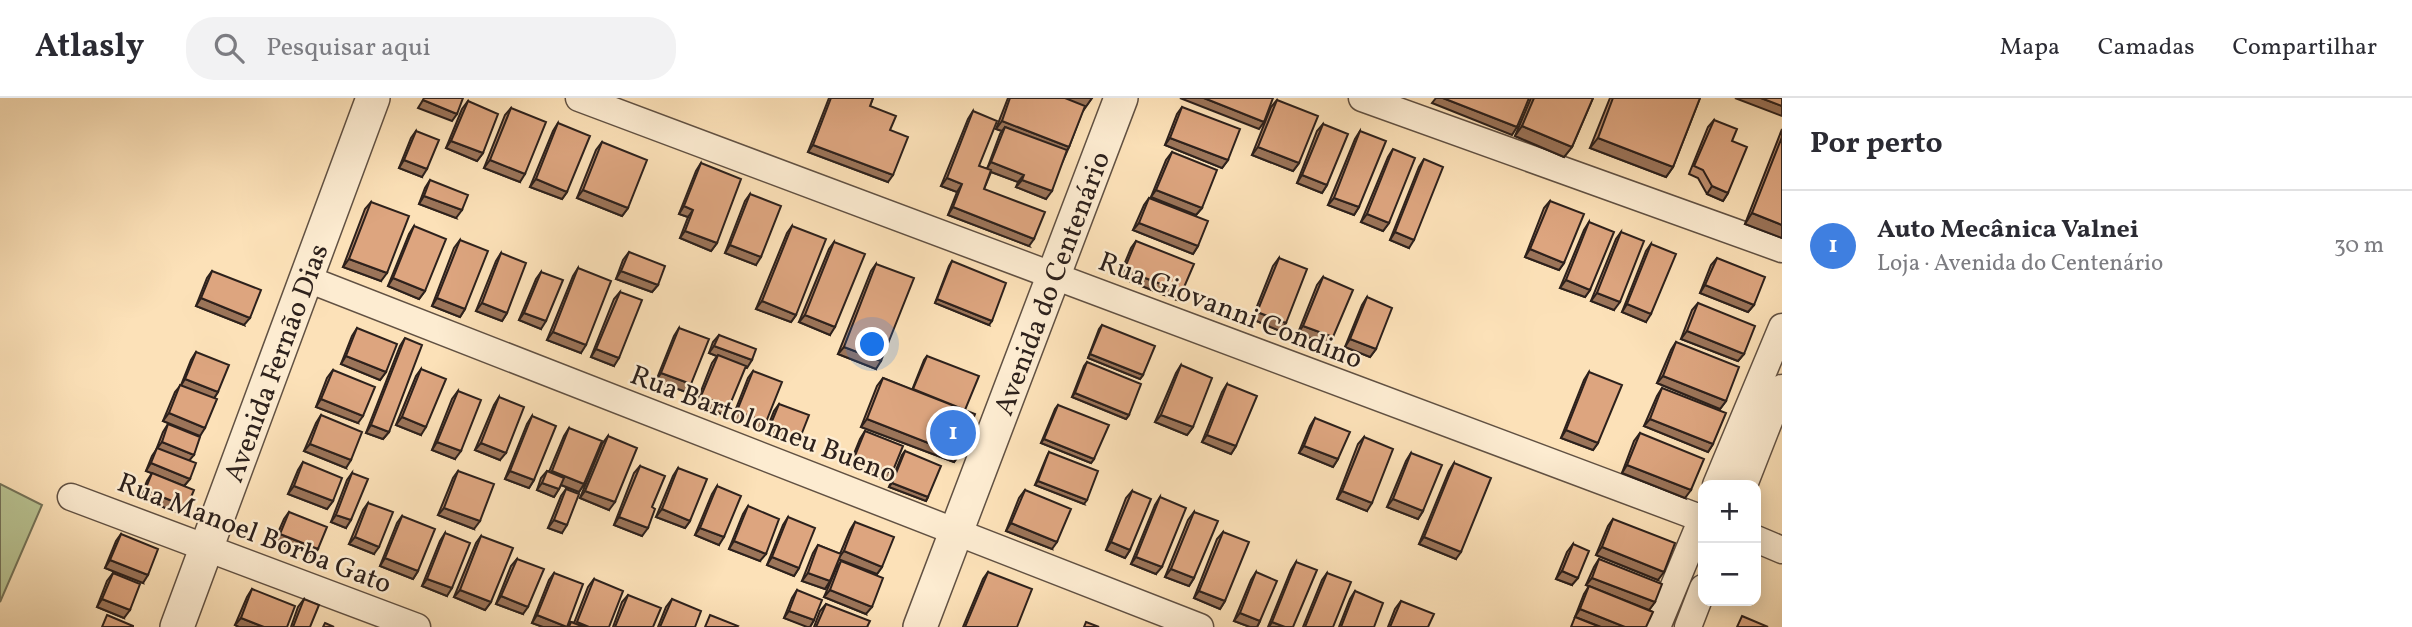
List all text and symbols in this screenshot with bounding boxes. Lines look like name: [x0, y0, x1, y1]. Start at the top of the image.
search box: [186, 17, 676, 80]
text: Atlasly: [35, 25, 144, 71]
icon: search: [210, 29, 248, 67]
text: Pesquisar aqui: [266, 30, 431, 66]
text: Mapa: [2000, 31, 2060, 65]
text: Camadas: [2098, 31, 2194, 65]
text: Compartilhar: [2232, 31, 2377, 65]
text: Por perto: [1810, 123, 1943, 165]
street label: Avenida do Centenário: [985, 146, 1121, 421]
text: Auto Mecânica Valnei: [1877, 212, 2139, 248]
text: 1: [1828, 230, 1838, 262]
text: 30 m: [2334, 230, 2384, 262]
street label: Avenida Fernão Dias: [215, 239, 339, 488]
street label: Rua Giovanni Condino: [1092, 243, 1368, 380]
text: Loja · Avenida do Centenário: [1877, 248, 2163, 280]
your location: [855, 327, 889, 361]
street label: Rua Bartolomeu Bueno: [624, 356, 902, 494]
pin: 1: [930, 407, 976, 459]
street label: Rua Manoel Borba Gato: [111, 464, 397, 605]
map controls: [1698, 480, 1761, 606]
button: +: [1698, 480, 1761, 543]
button: −: [1698, 543, 1761, 606]

